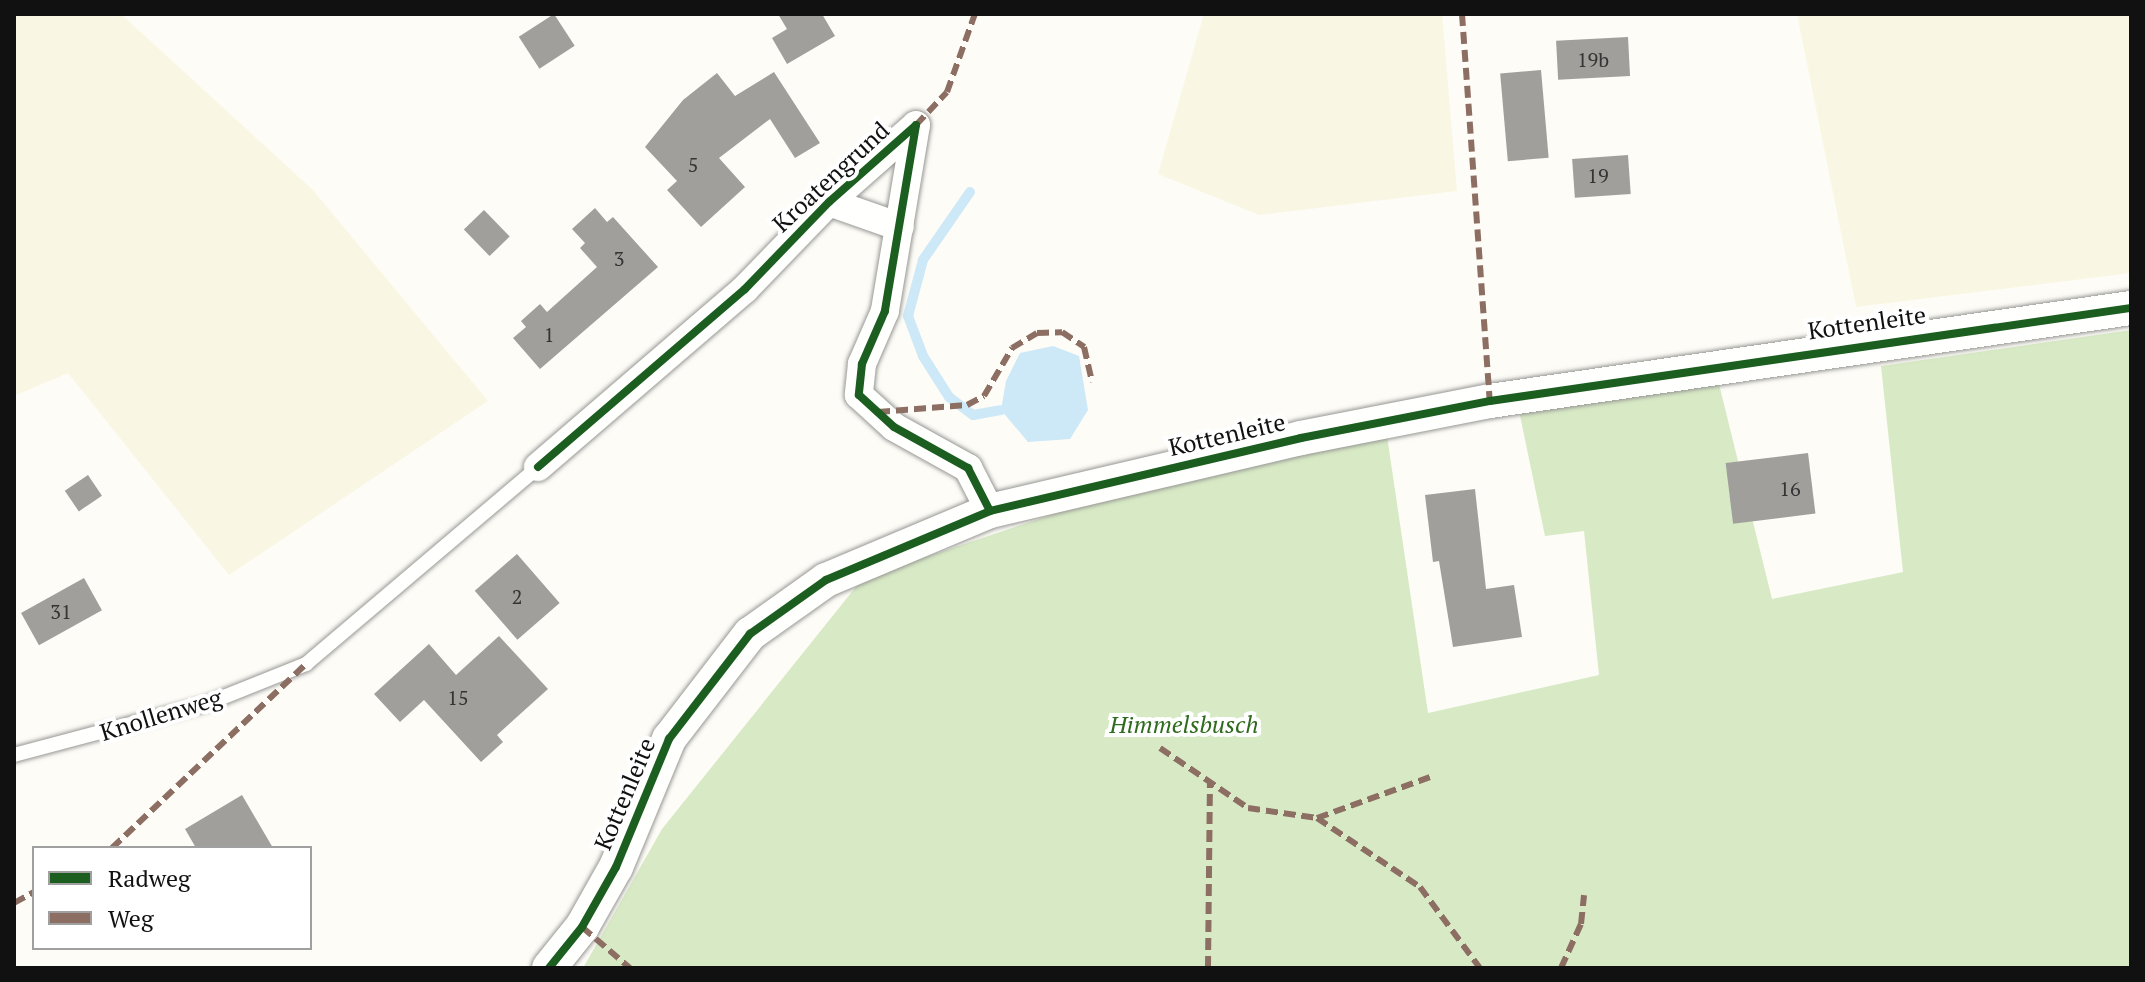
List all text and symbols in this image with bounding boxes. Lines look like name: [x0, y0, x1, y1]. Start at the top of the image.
house number: 19b: [1577, 47, 1609, 71]
street label: Kroatengrund: [767, 116, 895, 238]
house number: 5: [688, 152, 698, 176]
house number: 19: [1587, 163, 1609, 187]
house number: 3: [614, 246, 624, 270]
street label: Kottenleite: [1806, 300, 1928, 346]
house number: 1: [544, 322, 554, 346]
street label: Kottenleite: [1166, 408, 1288, 462]
house number: 16: [1779, 476, 1801, 500]
house number: 2: [512, 584, 522, 608]
house number: 31: [50, 599, 72, 623]
street label: Knollenweg: [97, 683, 225, 747]
house number: 15: [447, 685, 469, 709]
park label: Himmelsbusch: [1110, 711, 1258, 739]
street label: Kottenleite: [589, 734, 661, 854]
legend: [32, 846, 312, 950]
text: Radweg: [108, 862, 191, 894]
text: Weg: [108, 902, 154, 934]

